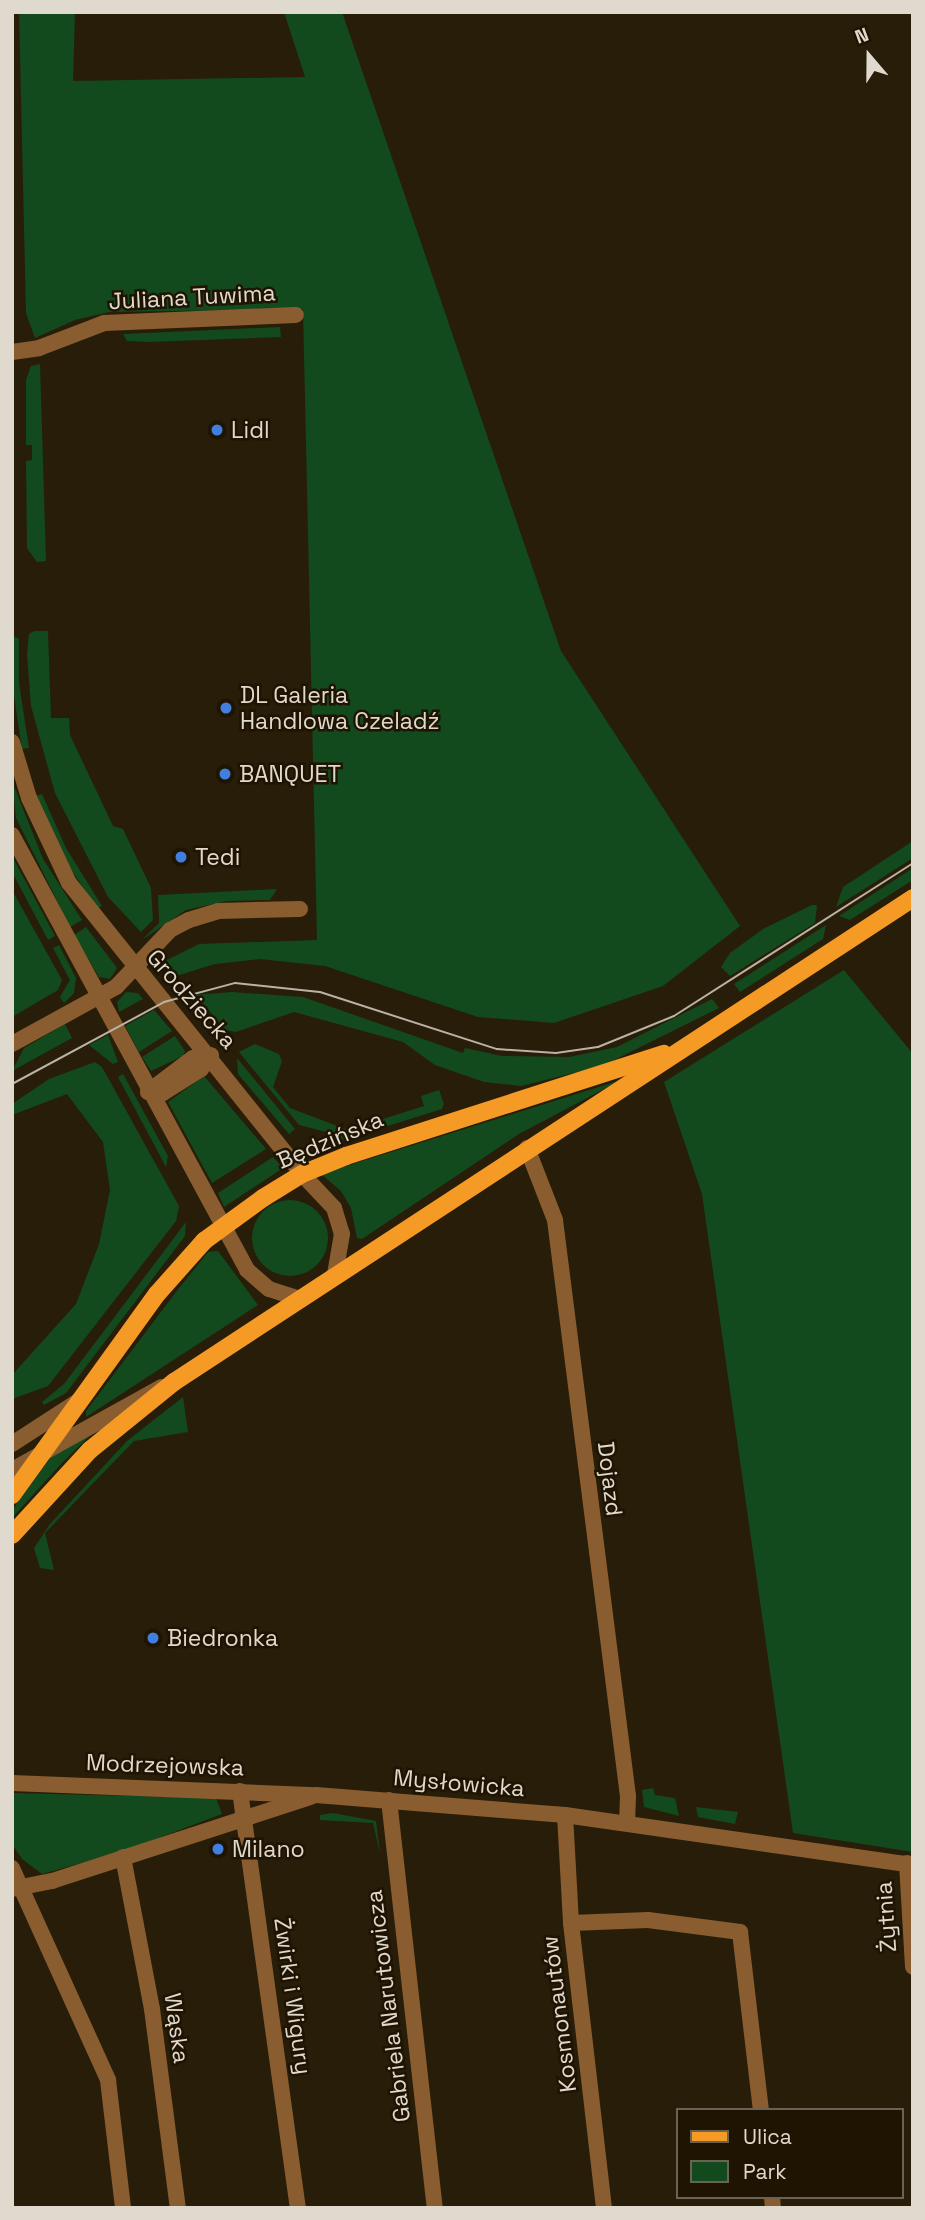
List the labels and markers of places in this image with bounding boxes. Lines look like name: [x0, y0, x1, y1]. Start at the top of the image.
place label: Lidl: [231, 416, 270, 444]
marker: Lidl: [209, 422, 225, 438]
place label: DL Galeria Handlowa Czeladź: [240, 681, 439, 735]
marker: DL Galeria Handlowa Czeladź: [218, 700, 234, 716]
place label: BANQUET: [239, 760, 341, 788]
marker: BANQUET: [217, 766, 233, 782]
place label: Tedi: [195, 843, 240, 871]
marker: Tedi: [173, 849, 189, 865]
place label: Biedronka: [167, 1624, 278, 1652]
marker: Biedronka: [145, 1630, 161, 1646]
place label: Milano: [232, 1835, 305, 1863]
marker: Milano: [210, 1841, 226, 1857]

